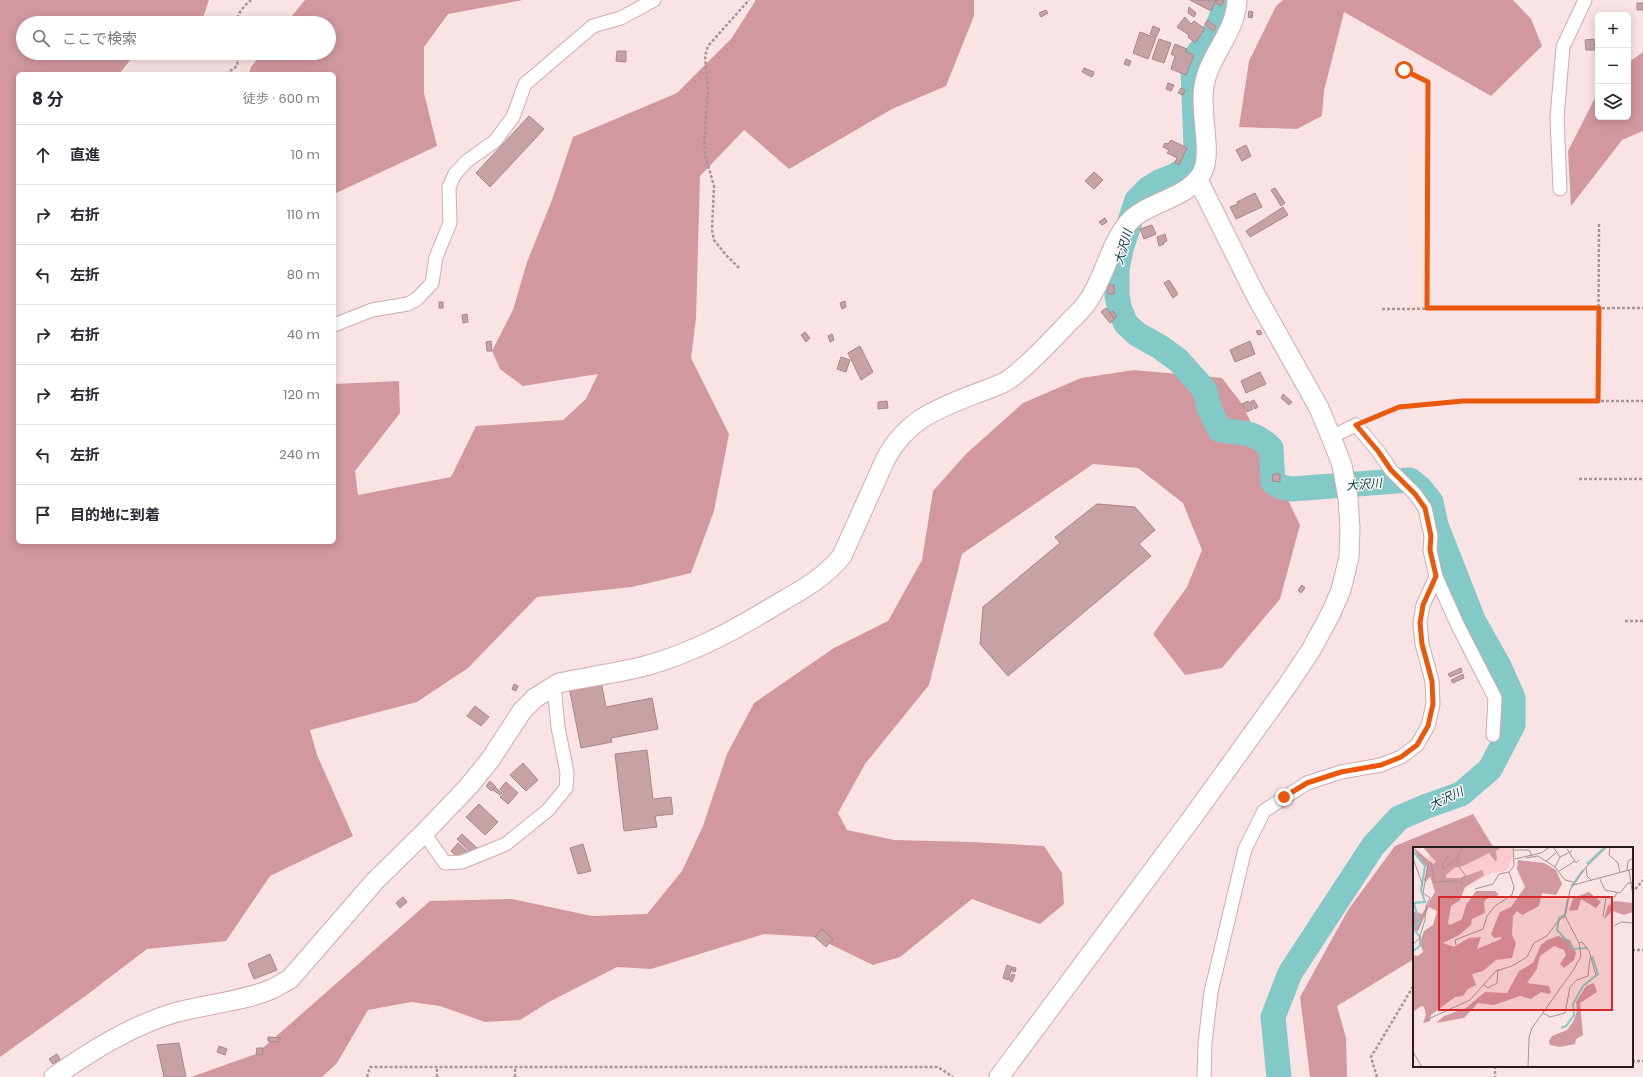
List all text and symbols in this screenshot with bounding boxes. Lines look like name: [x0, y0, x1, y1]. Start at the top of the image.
map controls: [1595, 12, 1631, 120]
button: +: [1595, 12, 1631, 48]
search box: [16, 16, 336, 60]
icon: search: [30, 27, 52, 49]
text: ここで検索: [62, 28, 137, 49]
button: −: [1595, 48, 1631, 84]
route start: [1395, 61, 1413, 79]
button: layers: [1595, 84, 1631, 120]
text: 8 分: [32, 87, 64, 111]
text: 徒歩 · 600 m: [243, 89, 320, 108]
icon: ahead: [32, 144, 54, 166]
text: 直進: [70, 144, 100, 165]
text: 10 m: [291, 145, 320, 164]
icon: right: [32, 204, 54, 226]
text: 右折: [70, 204, 100, 225]
text: 110 m: [287, 205, 320, 224]
water label: 大沢川: [1110, 225, 1137, 267]
icon: left: [32, 264, 54, 286]
text: 左折: [70, 264, 100, 285]
text: 80 m: [287, 265, 320, 284]
icon: right: [32, 324, 54, 346]
text: 右折: [70, 324, 100, 345]
text: 40 m: [287, 325, 320, 344]
icon: right: [32, 384, 54, 406]
text: 右折: [70, 384, 100, 405]
text: 120 m: [283, 385, 320, 404]
icon: left: [32, 444, 54, 466]
text: 左折: [70, 444, 100, 465]
text: 240 m: [279, 445, 320, 464]
water label: 大沢川: [1345, 474, 1385, 494]
icon: arrive: [32, 504, 54, 526]
text: 目的地に到着: [70, 504, 160, 525]
water label: 大沢川: [1426, 782, 1468, 813]
route end: [1275, 788, 1293, 806]
inset map: [1413, 847, 1633, 1067]

